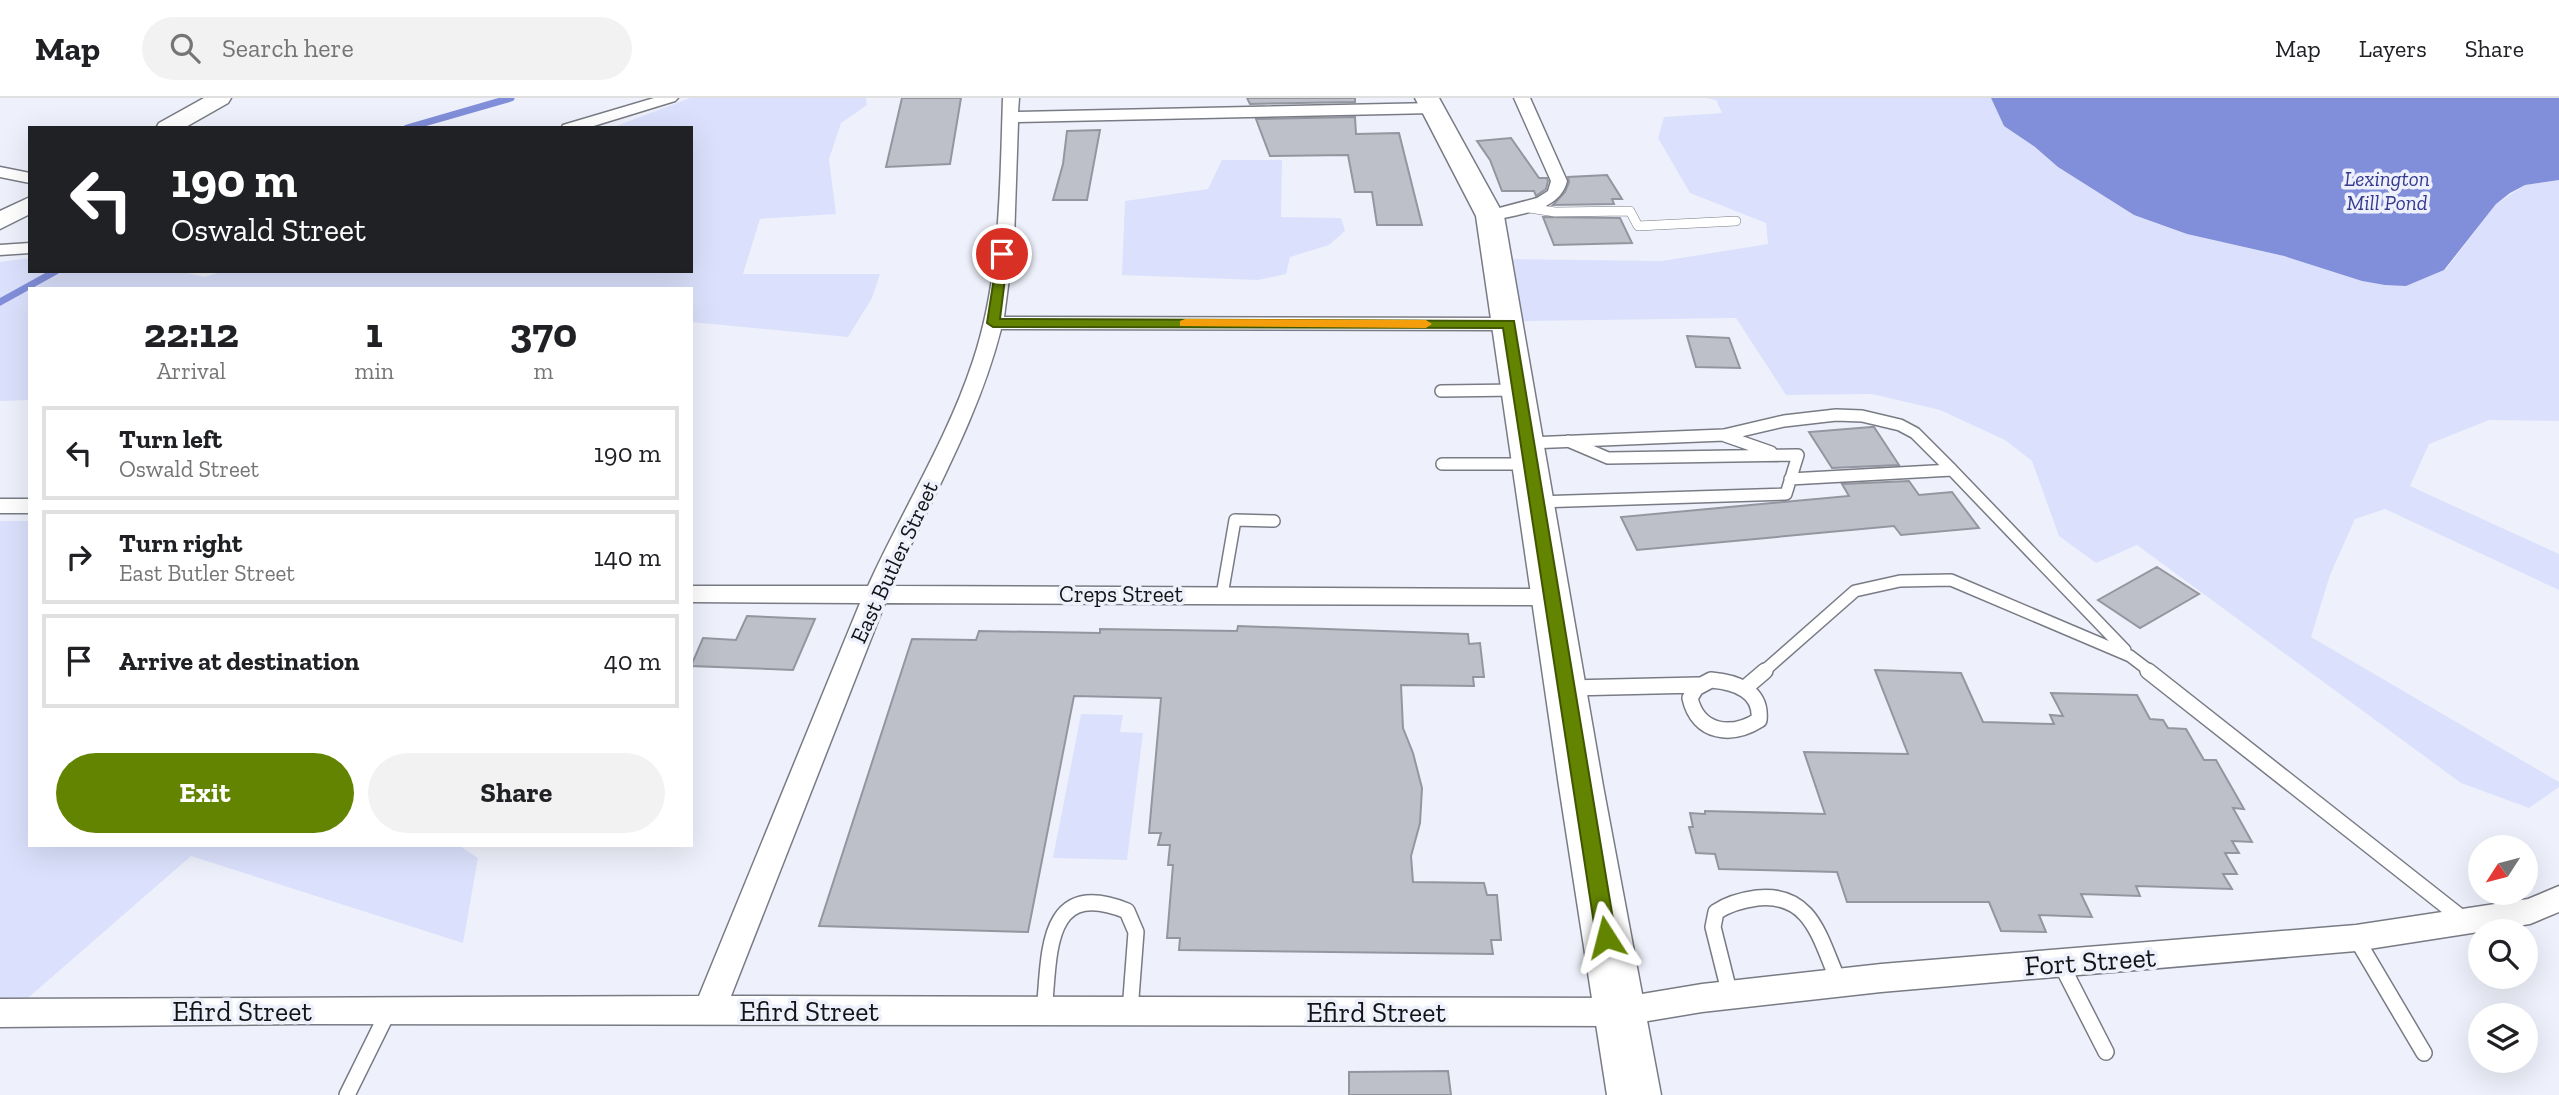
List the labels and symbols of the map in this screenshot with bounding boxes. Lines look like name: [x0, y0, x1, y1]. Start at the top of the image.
water label: Lexington Mill Pond: [2344, 166, 2430, 215]
pin: [972, 224, 1032, 284]
street label: East Butler Street: [844, 476, 944, 648]
street label: Creps Street: [1059, 580, 1183, 608]
north arrow: [2468, 835, 2538, 905]
position arrow: [1569, 900, 1643, 974]
street label: Fort Street: [2023, 940, 2157, 983]
street label: Efird Street: [172, 995, 312, 1028]
street label: Efird Street: [739, 995, 879, 1028]
street label: Efird Street: [1306, 996, 1446, 1029]

